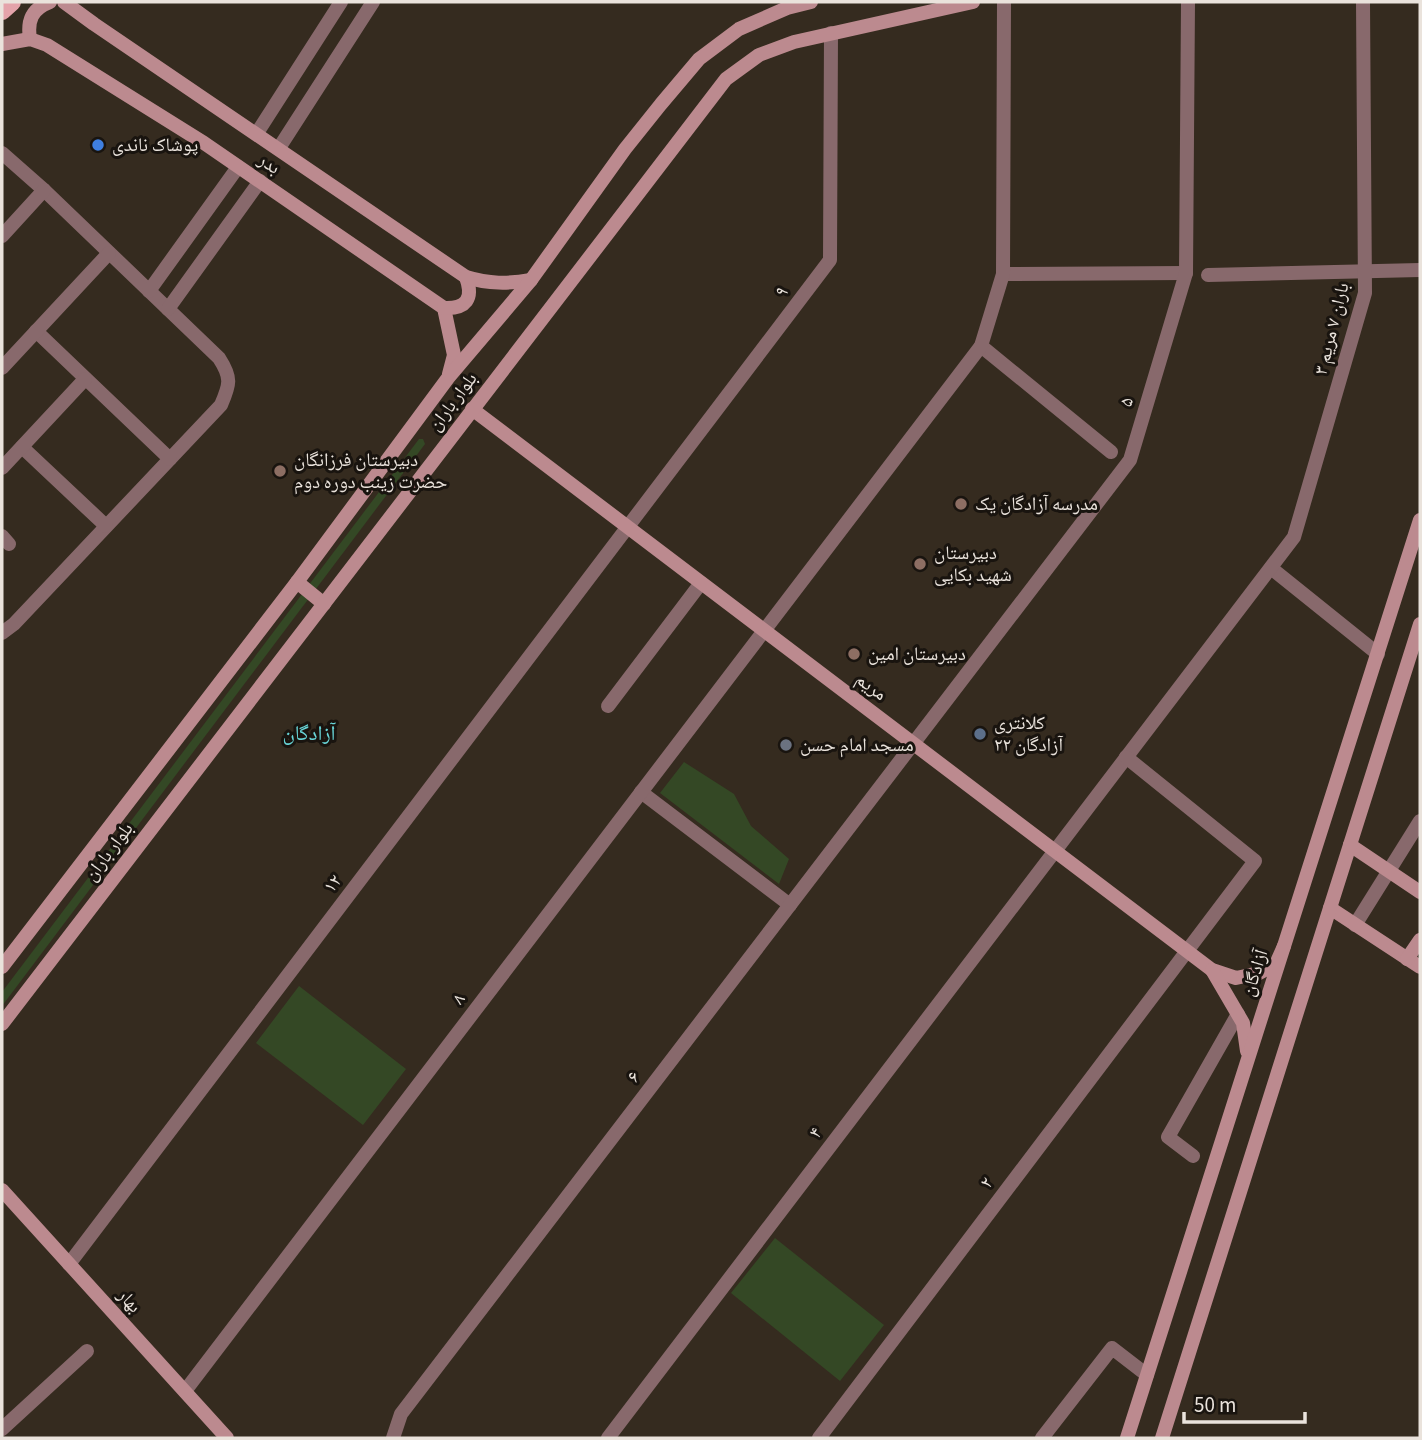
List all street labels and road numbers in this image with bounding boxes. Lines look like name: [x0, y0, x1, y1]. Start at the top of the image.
street label: بدر: [252, 146, 285, 181]
street label: ۹: [769, 280, 795, 304]
street label: باران ۷ مریم ۳: [1307, 280, 1357, 378]
street label: بلوار باران: [422, 367, 484, 437]
street label: ۵: [1113, 394, 1141, 410]
street label: مریم: [850, 666, 892, 708]
street label: بلوار باران: [78, 817, 140, 887]
street label: ۱۲: [317, 869, 349, 899]
street label: آزادگان: [1235, 945, 1276, 1000]
street label: ۸: [446, 987, 473, 1011]
street label: ۶: [621, 1065, 647, 1089]
street label: ۴: [803, 1121, 829, 1145]
street label: ۲: [974, 1171, 1000, 1195]
street label: بهار: [110, 1282, 147, 1319]

